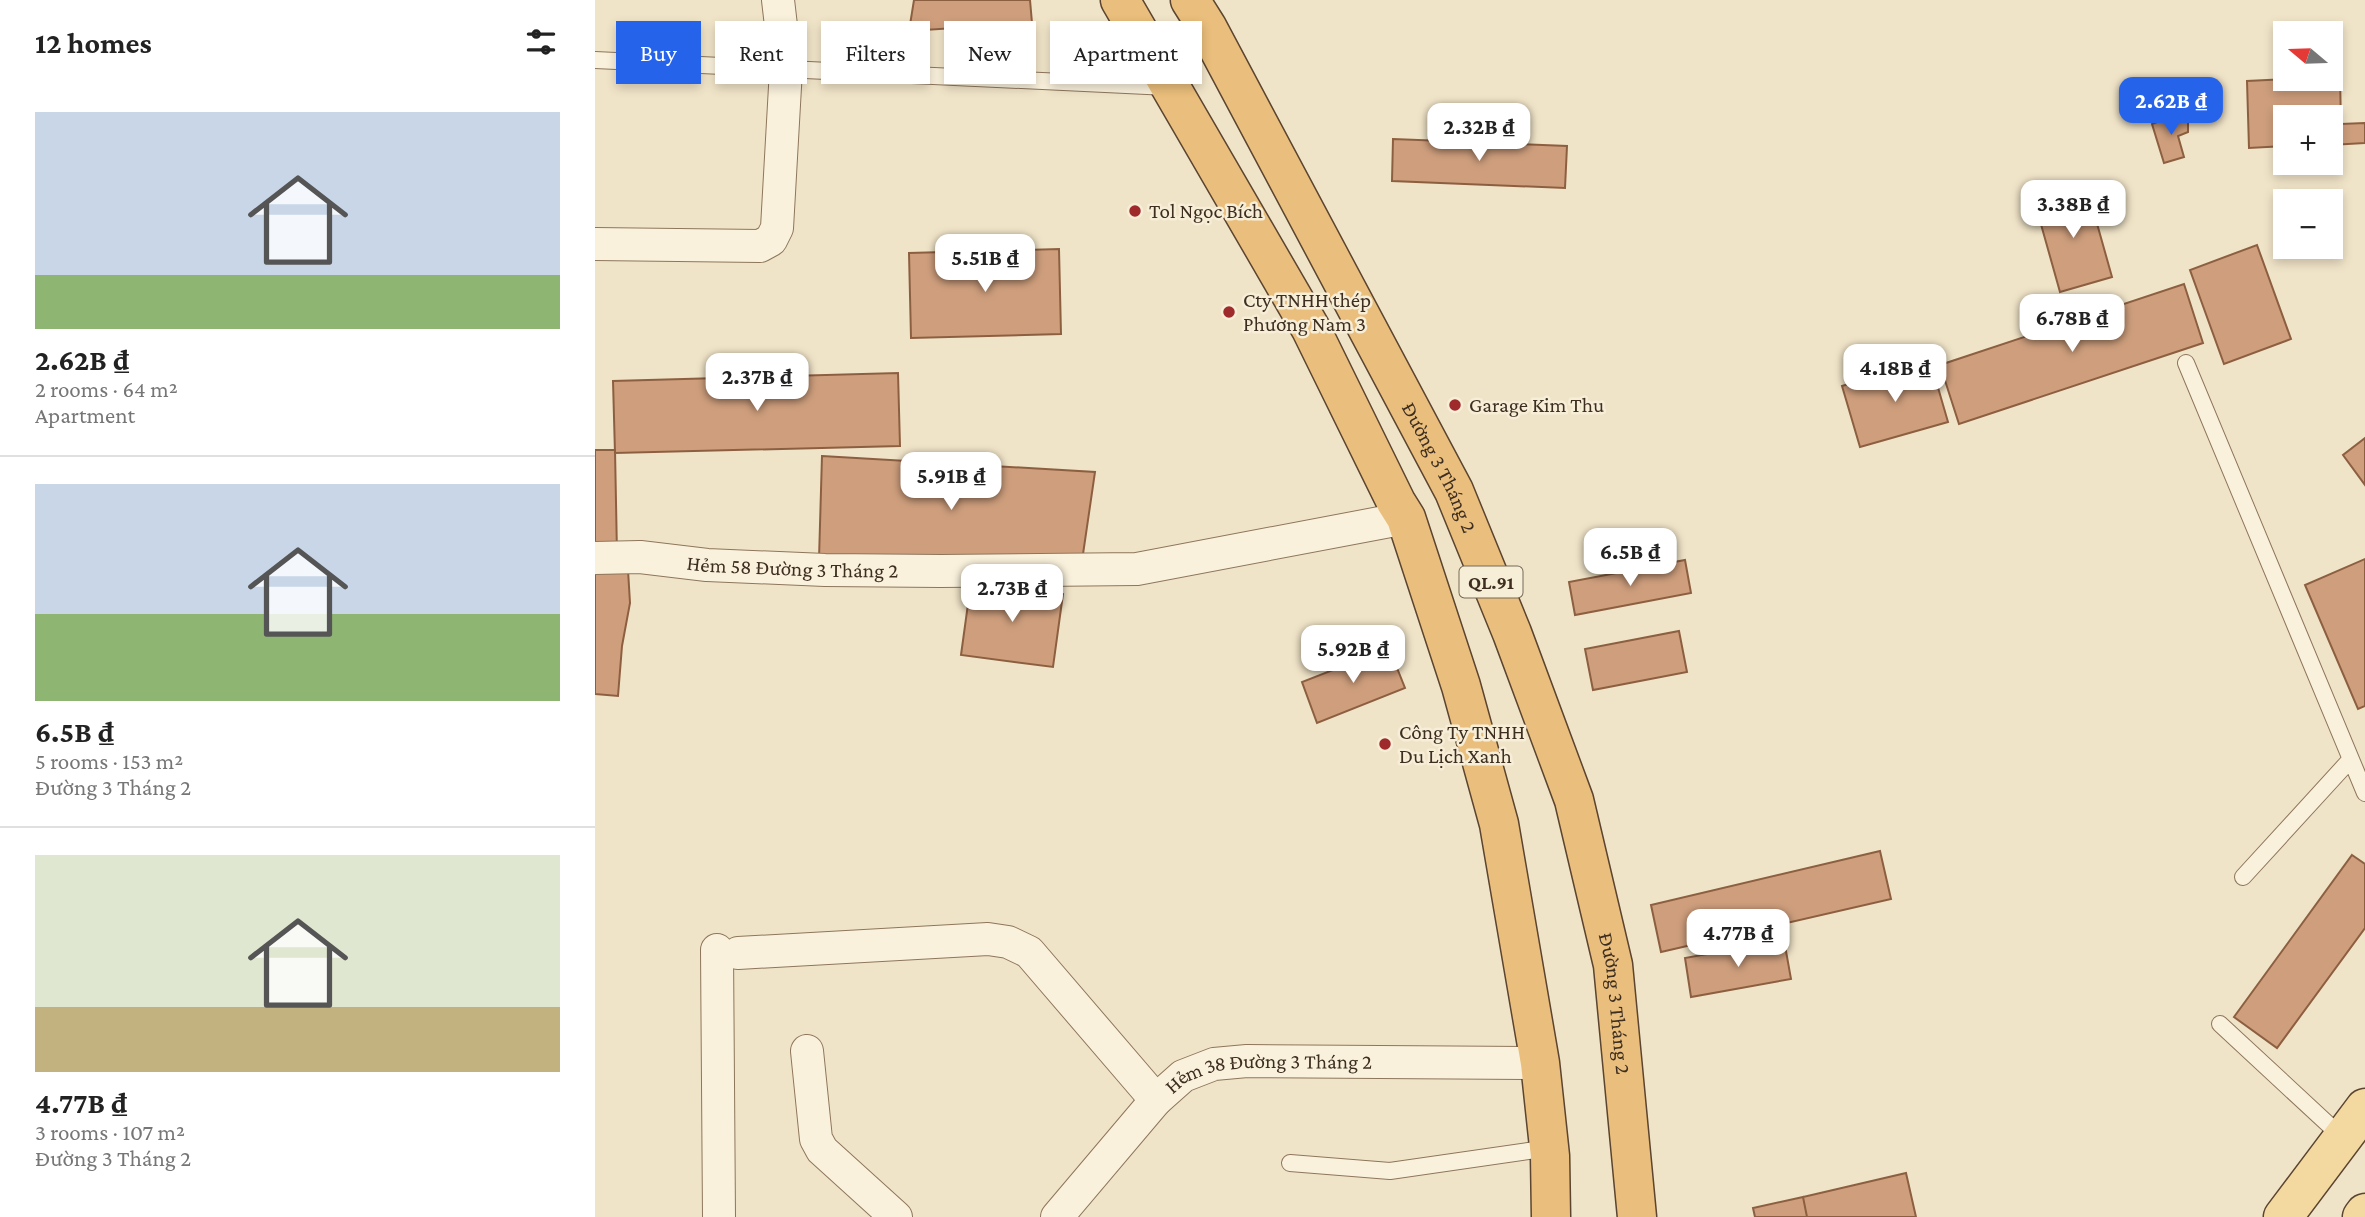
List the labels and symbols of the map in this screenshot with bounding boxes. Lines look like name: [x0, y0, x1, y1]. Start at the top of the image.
north arrow: [2273, 21, 2343, 91]
pin: 2.62B ₫: [2106, 78, 2236, 137]
pin: 2.32B ₫: [1414, 104, 1544, 163]
pin: 3.38B ₫: [2008, 180, 2138, 240]
place label: Tol Ngọc Bích: [1149, 199, 1263, 223]
marker: Tol Ngọc Bích: [1127, 203, 1143, 219]
pin: 5.51B ₫: [920, 234, 1050, 294]
place label: Cty TNHH thép Phương Nam 3: [1243, 288, 1371, 336]
pin: 6.78B ₫: [2007, 294, 2137, 354]
marker: Cty TNHH thép Phương Nam 3: [1221, 304, 1237, 320]
pin: 4.18B ₫: [1830, 344, 1960, 404]
pin: 2.37B ₫: [692, 354, 822, 413]
place label: Garage Kim Thu: [1469, 393, 1604, 417]
marker: Garage Kim Thu: [1447, 397, 1463, 413]
street label: Đường 3 Tháng 2: [1397, 398, 1482, 536]
pin: 5.91B ₫: [886, 452, 1016, 512]
pin: 6.5B ₫: [1573, 528, 1687, 588]
street label: Hẻm 58 Đường 3 Tháng 2: [685, 551, 898, 583]
pin: 2.73B ₫: [947, 564, 1077, 624]
road number: QL.91: [1459, 566, 1523, 597]
pin: 5.92B ₫: [1288, 626, 1418, 685]
place label: Công Ty TNHH Du Lịch Xanh: [1399, 720, 1525, 768]
marker: Công Ty TNHH Du Lịch Xanh: [1377, 736, 1393, 752]
pin: 4.77B ₫: [1673, 909, 1803, 969]
street label: Đường 3 Tháng 2: [1594, 930, 1635, 1075]
street label: Hẻm 38 Đường 3 Tháng 2: [1160, 1049, 1372, 1098]

